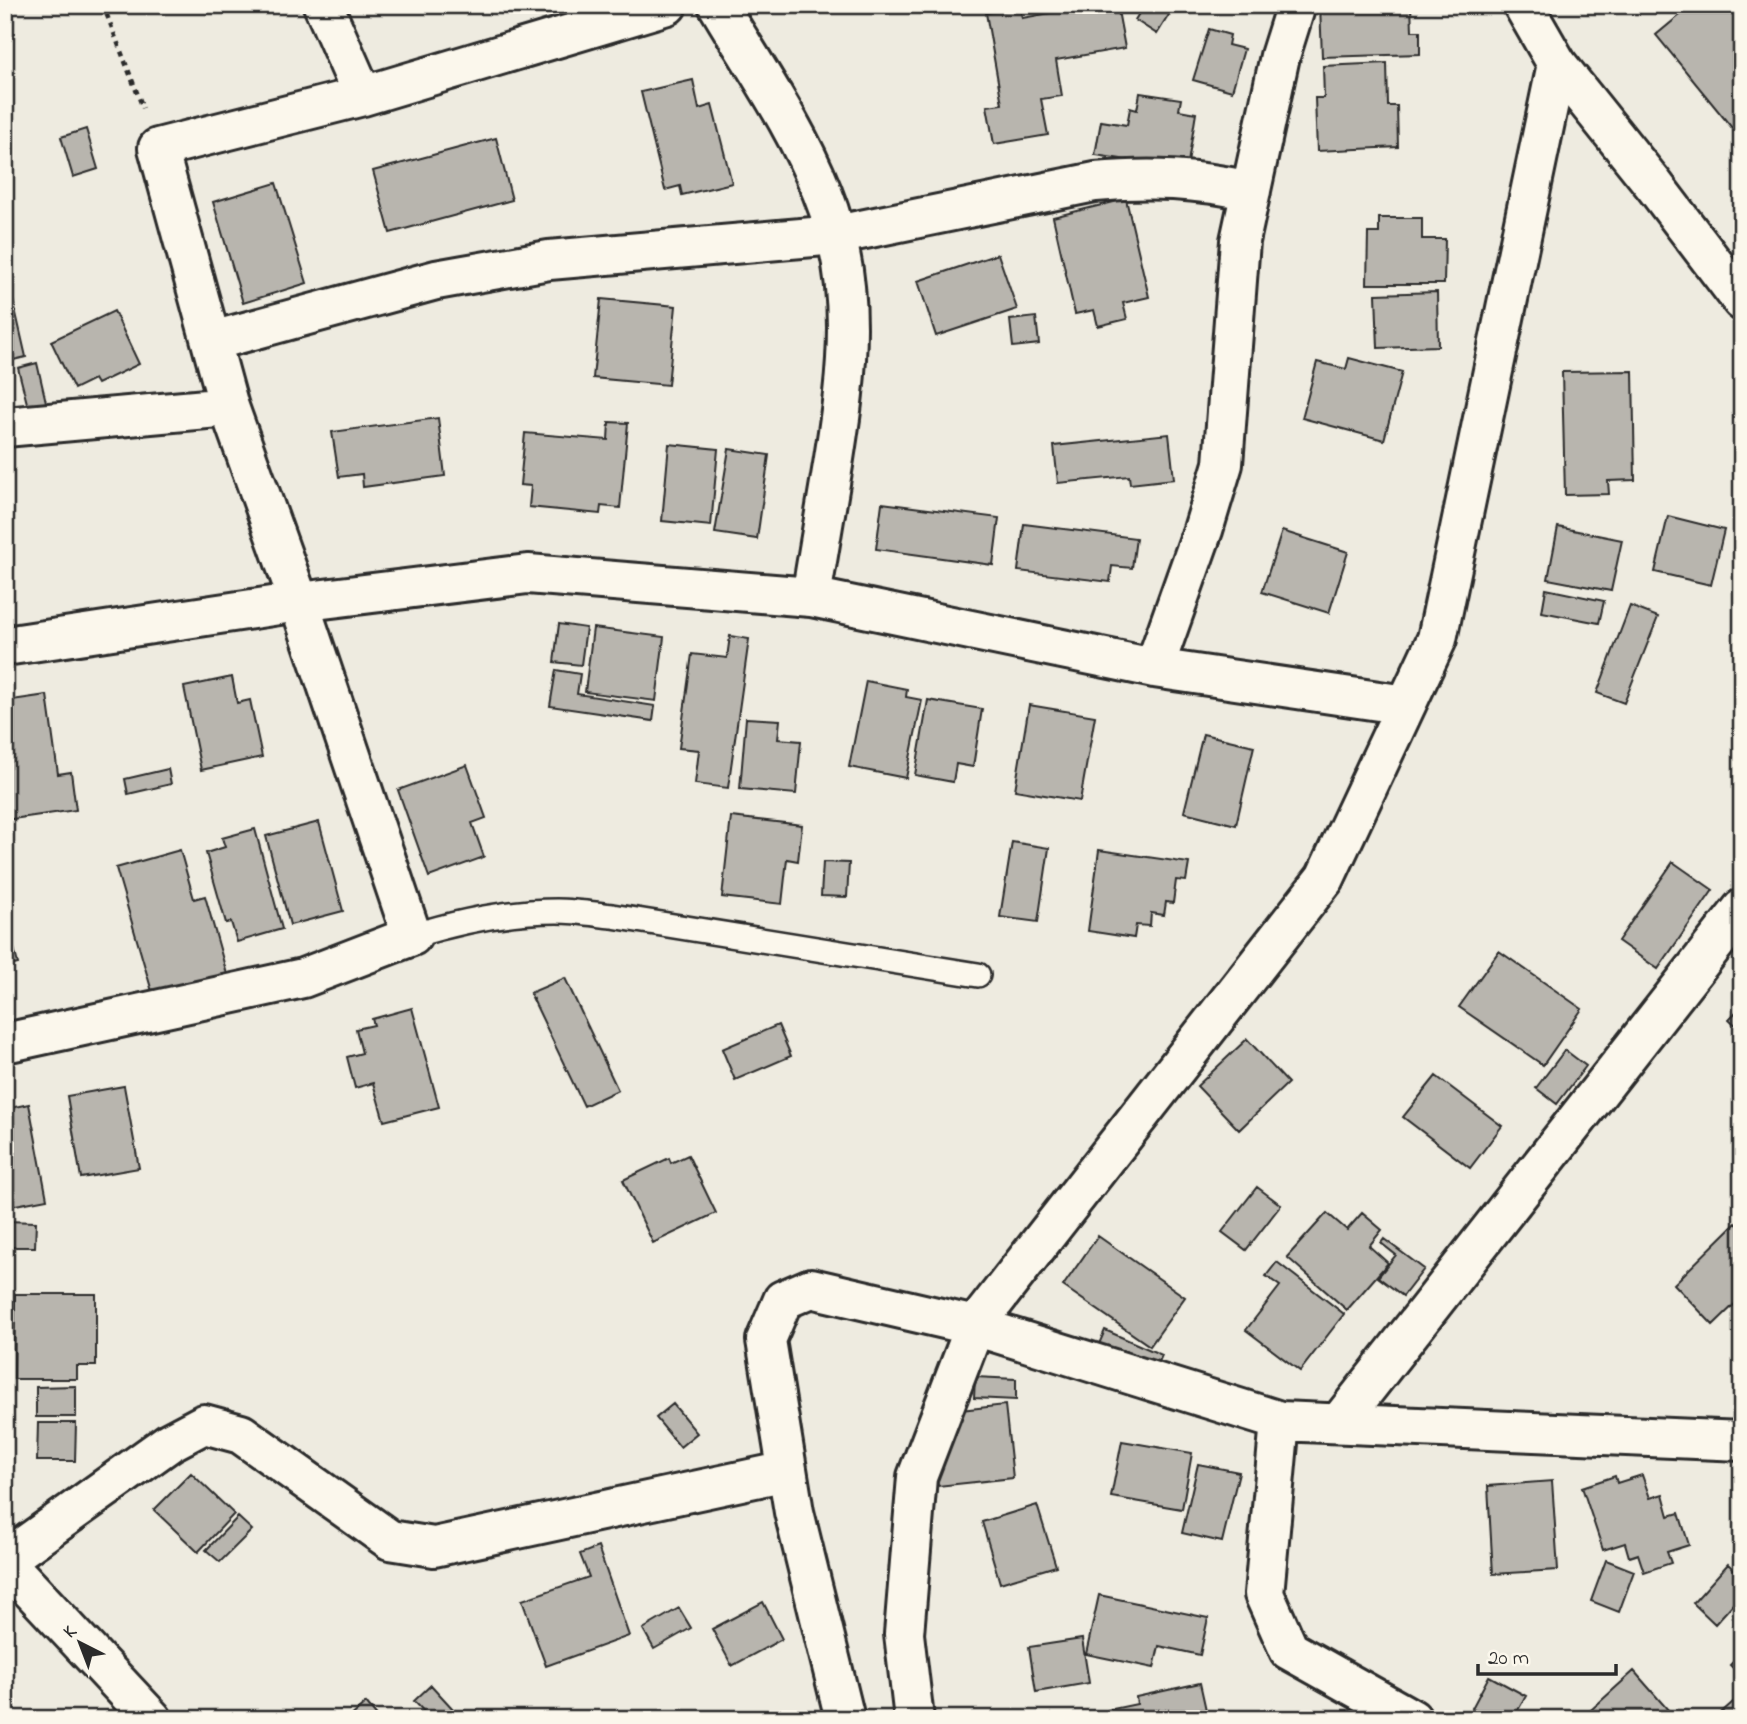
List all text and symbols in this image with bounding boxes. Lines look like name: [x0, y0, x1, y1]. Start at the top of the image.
north arrow: [46, 1608, 116, 1678]
text: K: [58, 1619, 83, 1645]
scale bar: [1478, 1633, 1616, 1677]
text: 20 m: [1488, 1644, 1529, 1674]

